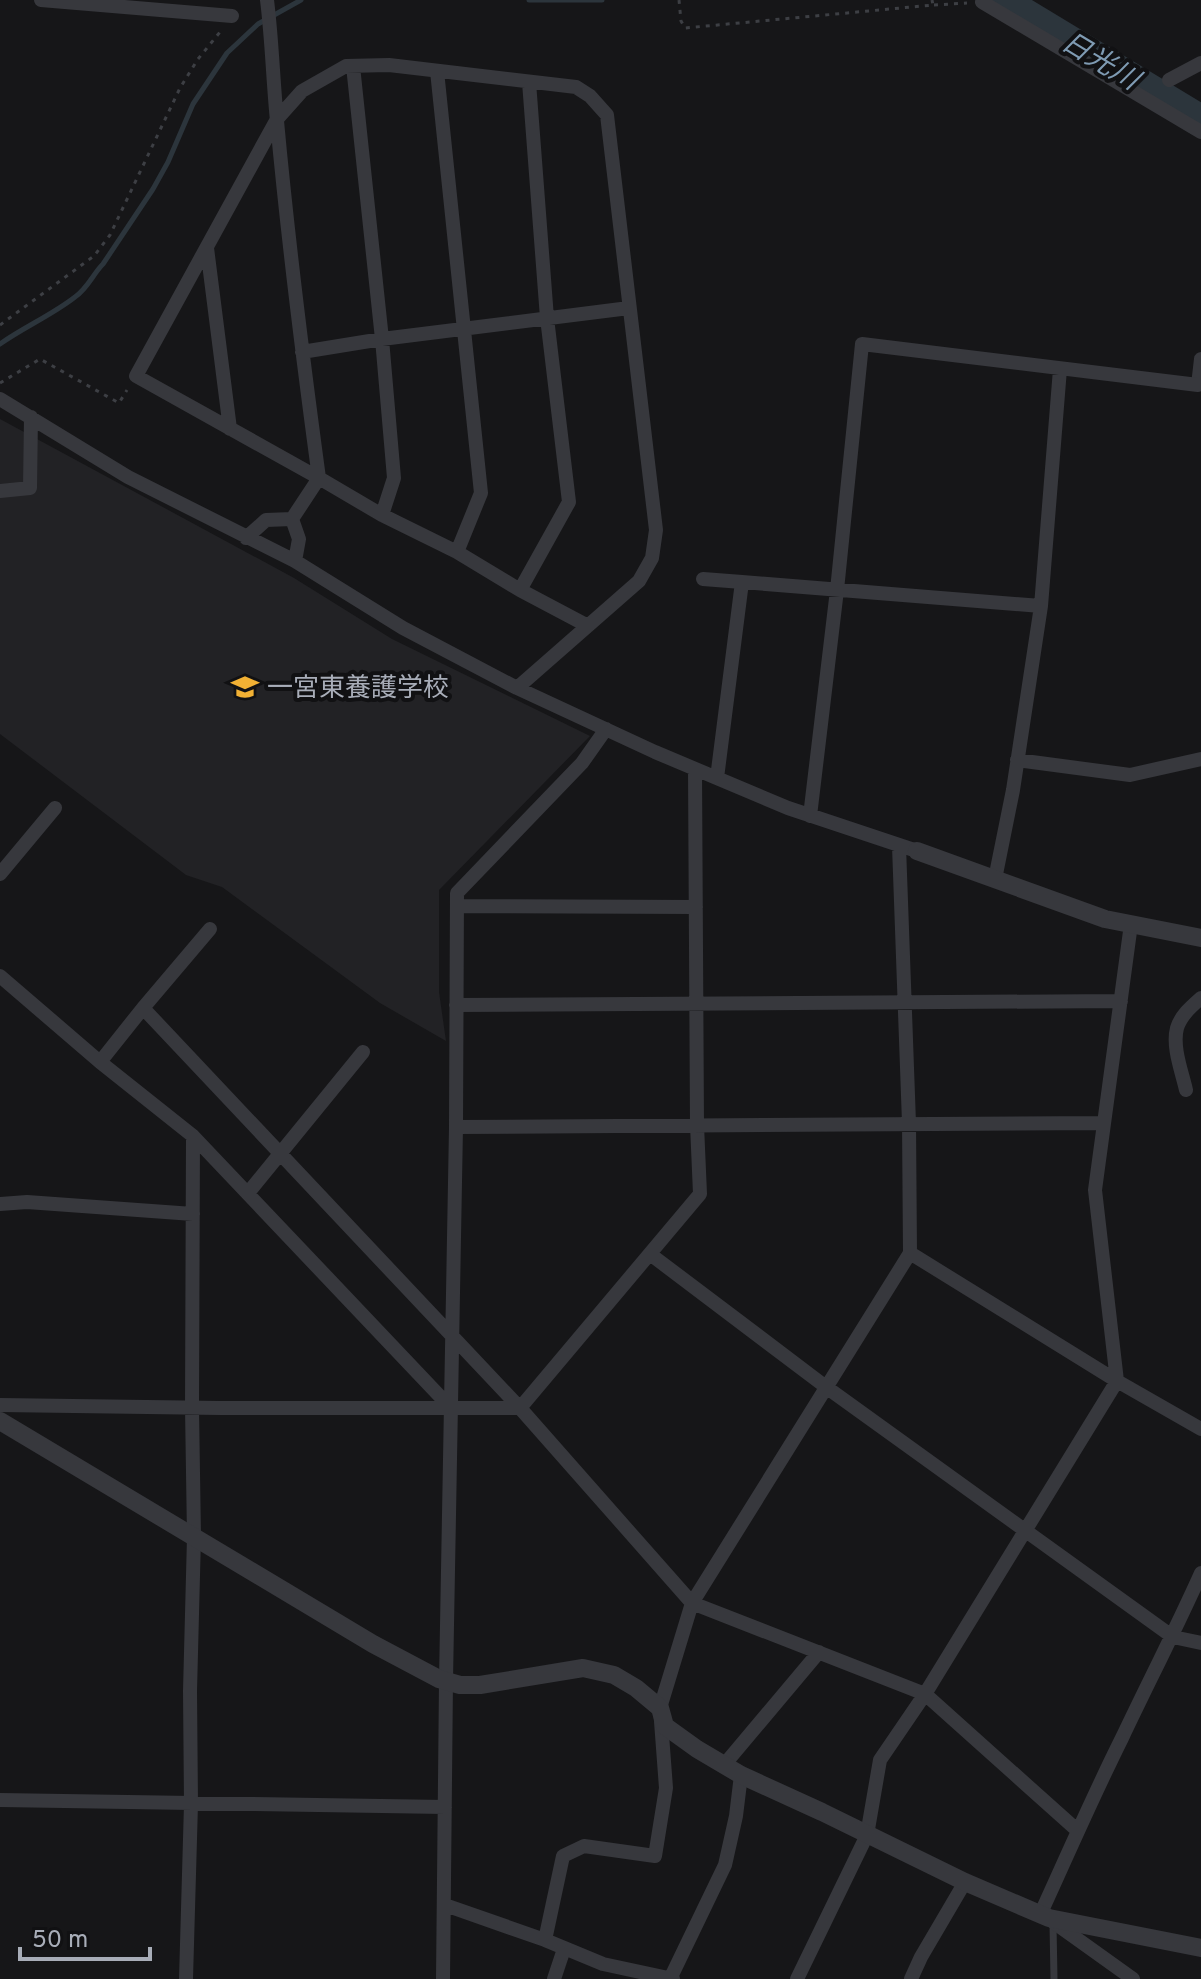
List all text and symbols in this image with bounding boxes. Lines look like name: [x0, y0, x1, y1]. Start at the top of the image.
water label: 日光川: [1054, 26, 1147, 101]
school or university icon: 一宮東養護学校: [230, 672, 260, 702]
place label: 一宮東養護学校: [267, 673, 449, 706]
scale bar: [20, 1911, 150, 1961]
text: 50 m: [32, 1926, 88, 1956]

